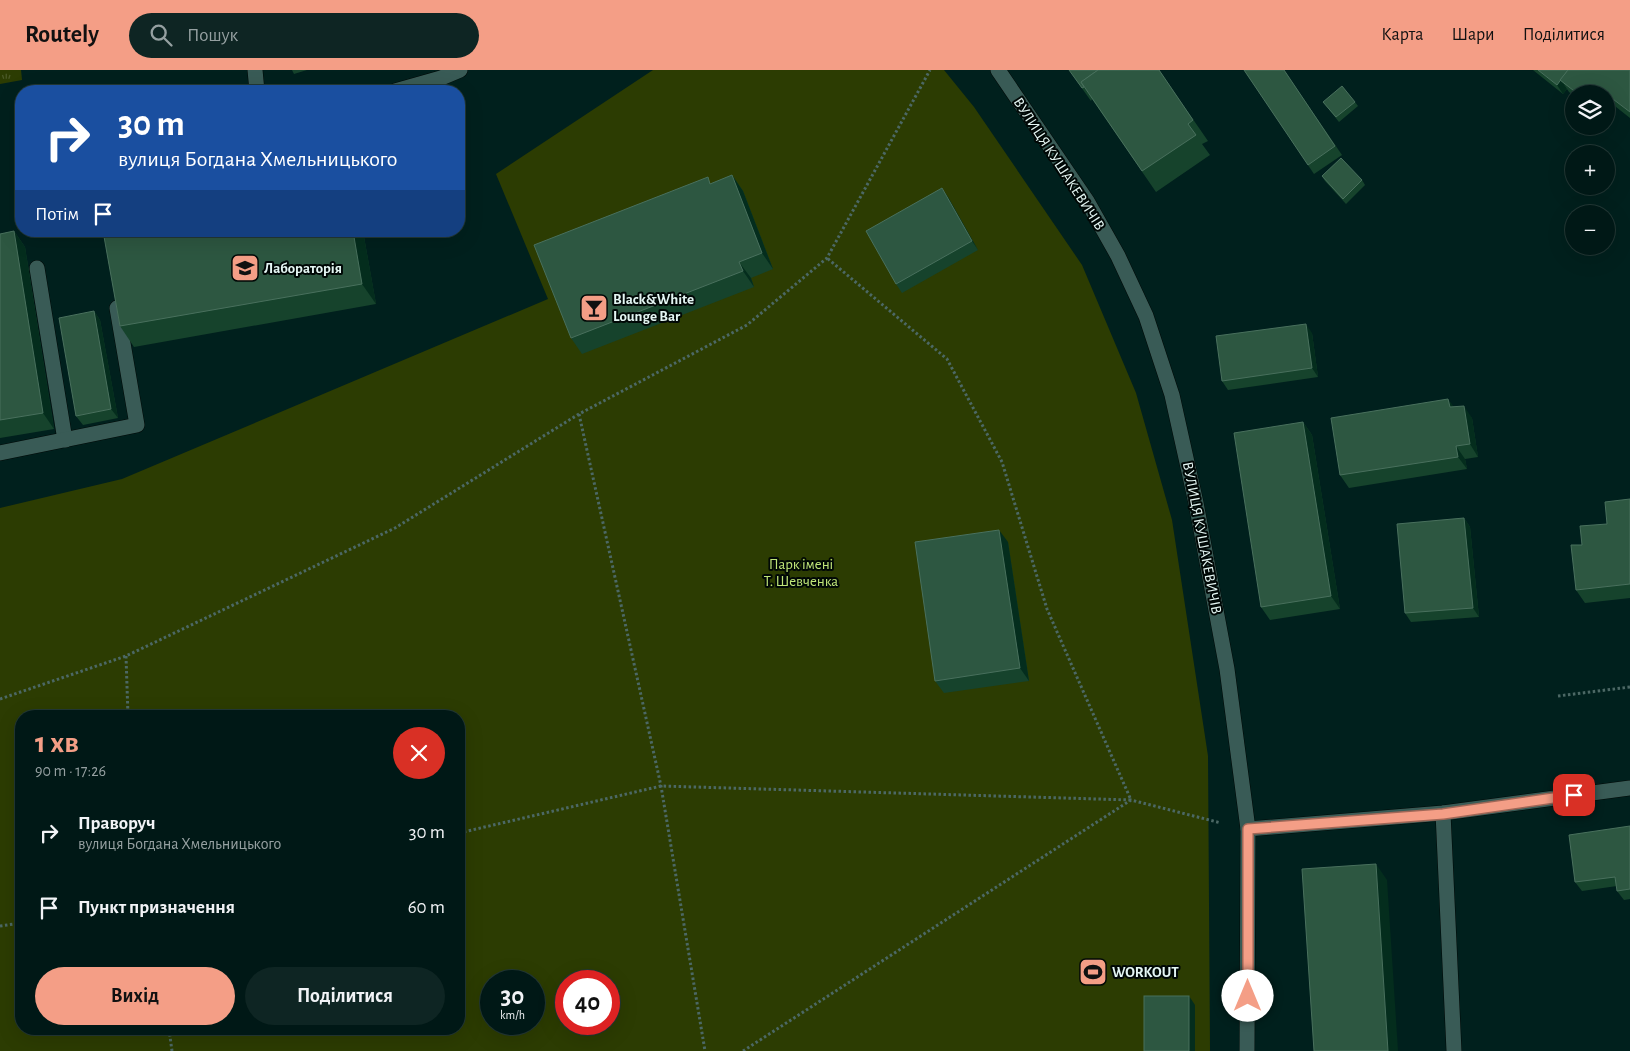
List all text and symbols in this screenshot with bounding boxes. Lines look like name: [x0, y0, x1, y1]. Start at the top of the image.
search box: [129, 13, 479, 58]
icon: search: [147, 21, 175, 49]
text: Routely: [25, 23, 99, 47]
text: Пошук: [187, 26, 238, 45]
text: Карта: [1381, 26, 1423, 44]
text: Шари: [1451, 26, 1495, 44]
text: Поділитися: [1523, 26, 1605, 44]
map controls: [1565, 85, 1615, 255]
button: layers: [1565, 85, 1615, 135]
street label: ВУЛИЦЯ КУШАКЕВИЧІВ: [1011, 95, 1107, 233]
icon: right: [35, 105, 100, 170]
text: 30 m: [118, 107, 185, 142]
button: +: [1565, 145, 1615, 195]
text: вулиця Богдана Хмельницького: [118, 148, 397, 170]
icon: arrive: [89, 200, 117, 228]
text: Потім: [35, 205, 79, 224]
button: −: [1565, 205, 1615, 255]
school or university icon: Лабораторія: [230, 253, 260, 283]
place label: Лабораторія: [264, 261, 342, 276]
place label: Black&White Lounge Bar: [613, 292, 694, 324]
bar icon: Black&White Lounge Bar: [579, 293, 609, 323]
street label: ВУЛИЦЯ КУШАКЕВИЧІВ: [1180, 461, 1224, 615]
park label: Парк імені Т. Шевченка: [764, 557, 838, 589]
button: close: [393, 727, 445, 779]
text: 1 хв: [35, 728, 79, 758]
text: 90 m · 17:26: [35, 763, 106, 779]
pin: [1553, 774, 1595, 816]
icon: arrive: [1560, 781, 1588, 809]
text: Праворуч: [78, 814, 156, 833]
icon: right: [35, 819, 63, 847]
text: 30 m: [409, 823, 445, 842]
text: вулиця Богдана Хмельницького: [78, 836, 281, 852]
icon: arrive: [35, 894, 63, 922]
text: Пункт призначення: [78, 898, 235, 917]
text: 60 m: [408, 898, 445, 917]
sports icon: WORKOUT: [1078, 957, 1108, 987]
place label: WORKOUT: [1112, 965, 1179, 980]
button: Вихід: [35, 967, 235, 1025]
button: Поділитися: [245, 967, 445, 1025]
position arrow: [1221, 969, 1273, 1021]
speed limit sign: 40: [555, 970, 620, 1035]
text: 30: [501, 984, 524, 1009]
text: km/h: [500, 1009, 525, 1021]

